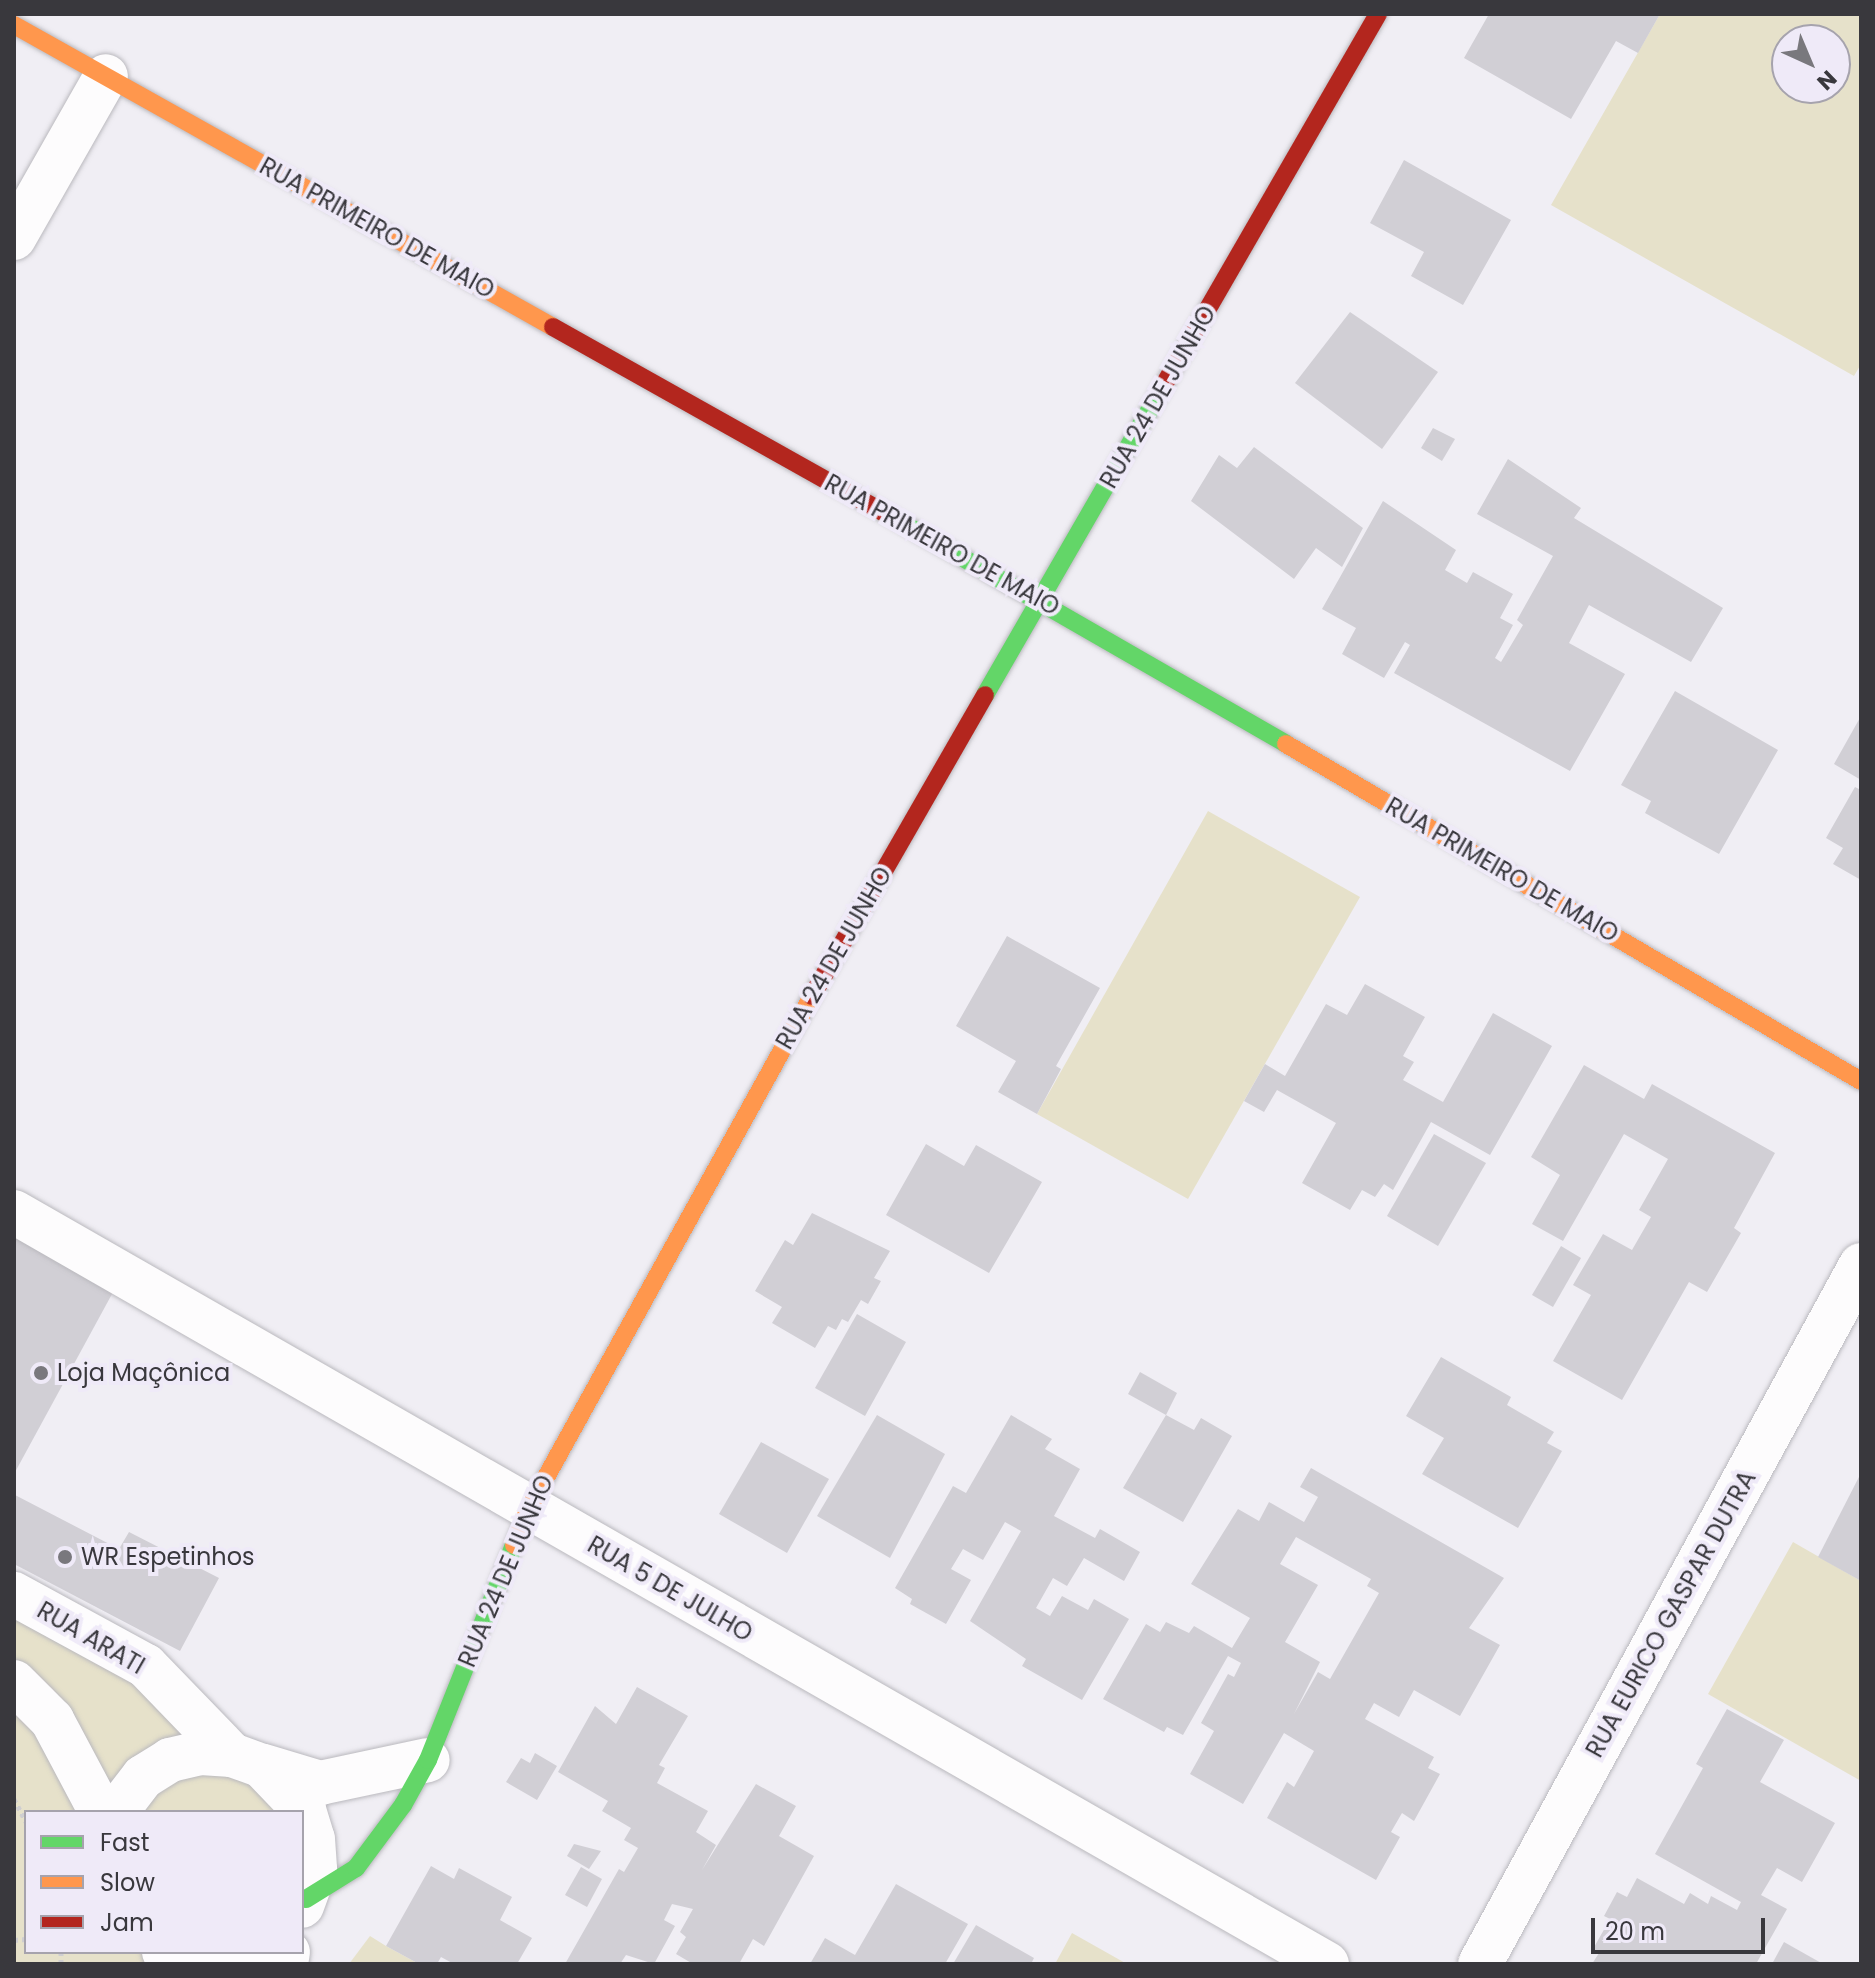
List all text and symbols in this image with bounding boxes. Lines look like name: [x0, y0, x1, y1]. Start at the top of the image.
north arrow: [1771, 24, 1851, 104]
text: N: [1810, 63, 1843, 97]
street label: RUA PRIMEIRO DE MAIO: [255, 151, 499, 305]
street label: RUA 24 DE JUNHO: [1094, 301, 1222, 493]
street label: RUA PRIMEIRO DE MAIO: [820, 468, 1064, 622]
street label: RUA PRIMEIRO DE MAIO: [1381, 792, 1623, 948]
street label: RUA 24 DE JUNHO: [770, 862, 898, 1054]
place label: Loja Maçônica: [57, 1359, 230, 1387]
marker: Loja Maçônica: [32, 1364, 50, 1382]
street label: RUA EURICO GASPAR DUTRA: [1580, 1466, 1762, 1762]
street label: RUA 24 DE JUNHO: [453, 1471, 559, 1671]
street label: RUA 5 DE JULHO: [583, 1530, 757, 1648]
place label: WR Espetinhos: [81, 1543, 255, 1571]
marker: WR Espetinhos: [56, 1548, 74, 1566]
street label: RUA ARATI: [32, 1596, 150, 1680]
legend: [24, 1810, 304, 1954]
text: Fast: [100, 1826, 150, 1859]
text: Slow: [100, 1866, 155, 1899]
scale bar: [1595, 1902, 1769, 1952]
text: Jam: [100, 1906, 154, 1939]
text: 20 m: [1605, 1915, 1665, 1948]

